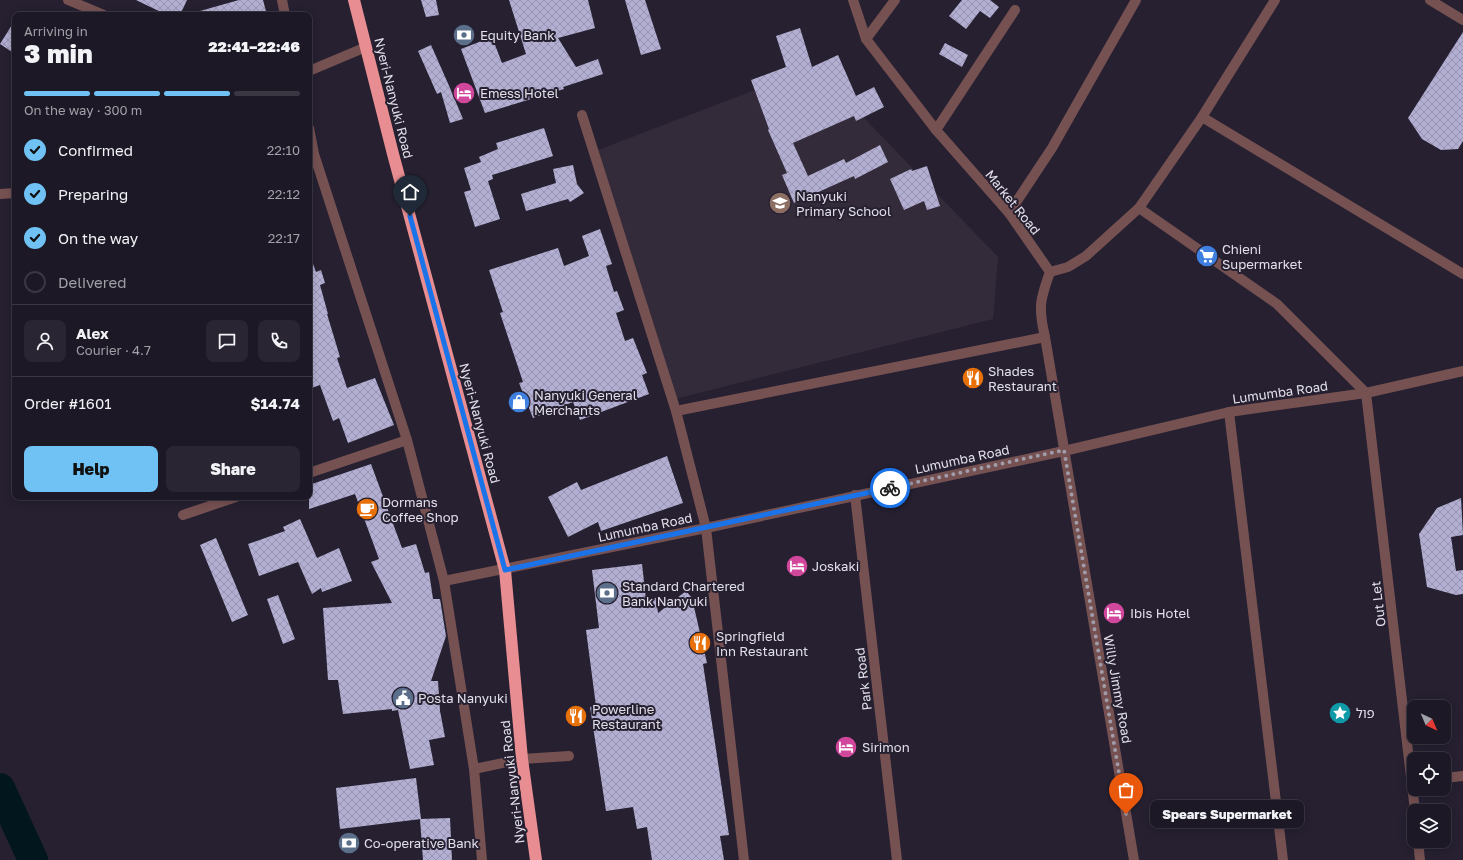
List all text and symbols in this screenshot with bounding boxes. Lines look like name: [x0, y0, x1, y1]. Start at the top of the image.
bank icon: Equity Bank: [451, 22, 477, 48]
text: Arriving in: [24, 23, 88, 39]
place label: Equity Bank: [480, 27, 555, 43]
street label: Nyeri-Nanyuki Road: [371, 36, 417, 160]
text: 22:41–22:46: [208, 37, 300, 55]
text: 3 min: [24, 38, 93, 69]
hotel icon: Emess Hotel: [451, 80, 477, 106]
place label: Emess Hotel: [480, 85, 559, 101]
text: On the way · 300 m: [24, 102, 142, 118]
icon: check: [24, 139, 46, 161]
text: Confirmed: [58, 141, 133, 159]
text: 22:10: [267, 142, 300, 158]
street label: Market Road: [982, 166, 1044, 238]
pin: [393, 175, 427, 216]
icon: home: [399, 181, 421, 203]
icon: check: [24, 183, 46, 205]
text: Preparing: [58, 185, 128, 203]
text: 22:12: [267, 186, 300, 202]
place label: Nanyuki Primary School: [796, 188, 891, 219]
school or university icon: Nanyuki Primary School: [767, 190, 793, 216]
icon: check: [24, 227, 46, 249]
text: On the way: [58, 229, 138, 247]
text: 22:17: [268, 230, 300, 246]
place label: Chieni Supermarket: [1222, 241, 1303, 272]
supermarket icon: Chieni Supermarket: [1194, 243, 1220, 269]
text: Delivered: [58, 273, 126, 291]
button: person: [24, 320, 66, 362]
button: chat: [206, 320, 248, 362]
button: phone: [258, 320, 300, 362]
text: Alex: [76, 324, 109, 342]
text: Courier · 4.7: [76, 342, 151, 358]
street label: Nyeri-Nanyuki Road: [456, 361, 504, 485]
place label: Shades Restaurant: [988, 363, 1057, 394]
restaurant icon: Shades Restaurant: [960, 365, 986, 391]
street label: Lumumba Road: [1231, 377, 1329, 407]
place label: Nanyuki General Merchants: [534, 387, 637, 418]
shop icon: Nanyuki General Merchants: [506, 389, 532, 415]
text: Order #1601: [24, 394, 111, 412]
text: $14.74: [250, 394, 300, 412]
street label: Lumumba Road: [913, 441, 1011, 477]
button: Help: [24, 446, 158, 492]
button: Share: [166, 446, 300, 492]
courier: [870, 468, 910, 508]
icon: bike: [879, 477, 901, 499]
place label: Dormans Coffee Shop: [382, 494, 458, 525]
cafe icon: Dormans Coffee Shop: [354, 496, 380, 522]
street label: Lumumba Road: [596, 509, 694, 545]
hotel icon: Joskaki: [784, 553, 810, 579]
place label: Joskaki: [812, 558, 859, 574]
place label: Standard Chartered Bank Nanyuki: [622, 578, 745, 609]
bank icon: Standard Chartered Bank Nanyuki: [594, 580, 620, 606]
street label: Out Let: [1367, 580, 1389, 628]
hotel icon: Ibis Hotel: [1101, 600, 1127, 626]
place label: Ibis Hotel: [1130, 605, 1190, 621]
place label: Springfield Inn Restaurant: [716, 628, 808, 659]
restaurant icon: Springfield Inn Restaurant: [687, 630, 713, 656]
street label: Willy Jimmy Road: [1101, 633, 1135, 745]
street label: Park Road: [851, 647, 875, 711]
public building icon: Posta Nanyuki: [390, 685, 416, 711]
place label: Posta Nanyuki: [418, 690, 508, 706]
place icon: פול: [1327, 700, 1353, 726]
north arrow: [1407, 700, 1451, 744]
map controls: [1407, 700, 1451, 848]
place label: Powerline Restaurant: [592, 701, 661, 732]
restaurant icon: Powerline Restaurant: [563, 703, 589, 729]
place label: פול: [1356, 705, 1375, 721]
street label: Nyeri-Nanyuki Road: [497, 720, 527, 844]
hotel icon: Sirimon: [833, 734, 859, 760]
place label: Sirimon: [862, 739, 910, 755]
button: locate: [1407, 752, 1451, 796]
pin: [1109, 773, 1143, 814]
icon: bag: [1115, 779, 1137, 801]
callout: Spears Supermarket: [1150, 800, 1304, 828]
button: layers: [1407, 804, 1451, 848]
text: Spears Supermarket: [1162, 806, 1292, 822]
bank icon: Co-operative Bank: [336, 830, 362, 856]
place label: Co-operative Bank: [364, 835, 480, 851]

